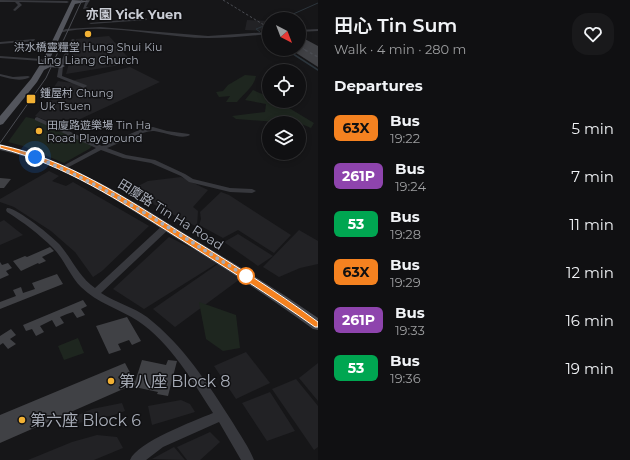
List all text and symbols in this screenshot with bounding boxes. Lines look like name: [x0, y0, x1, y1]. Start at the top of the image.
district label: 亦園 Yick Yuen: [86, 6, 182, 22]
north arrow: [262, 12, 306, 56]
map controls: [262, 12, 306, 160]
button: heart: [572, 13, 614, 55]
text: 田心 Tin Sum: [334, 14, 457, 37]
marker: 洪水橋靈糧堂 Hung Shui Kiu Ling Liang Church: [83, 29, 93, 39]
place label: 洪水橋靈糧堂 Hung Shui Kiu Ling Liang Church: [14, 40, 162, 67]
text: Walk · 4 min · 280 m: [334, 41, 466, 57]
button: locate: [262, 64, 306, 108]
text: Departures: [334, 76, 423, 95]
place label: 鍾屋村 Chung Uk Tsuen: [40, 86, 113, 113]
marker: 鍾屋村 Chung Uk Tsuen: [25, 93, 37, 105]
text: Bus: [390, 111, 420, 130]
button: layers: [262, 116, 306, 160]
place label: 田廈路遊樂場 Tin Ha Road Playground: [47, 118, 151, 145]
text: 63X: [342, 119, 370, 137]
text: 5 min: [571, 119, 614, 138]
marker: 田廈路遊樂場 Tin Ha Road Playground: [34, 126, 44, 136]
text: 19:22: [390, 130, 420, 146]
your location: [25, 147, 45, 167]
text: Bus: [395, 159, 425, 178]
text: 261P: [342, 167, 375, 185]
text: 7 min: [571, 167, 614, 186]
street label: 田廈路 Tin Ha Road: [115, 175, 227, 253]
text: 19:24: [395, 178, 426, 194]
text: Bus: [390, 207, 420, 226]
text: 53: [348, 215, 364, 233]
text: 11 min: [569, 215, 614, 234]
text: 19:28: [390, 226, 421, 242]
text: Bus: [390, 255, 420, 274]
text: 63X: [342, 263, 370, 281]
text: 12 min: [566, 263, 614, 282]
unlabelled marker: [237, 267, 255, 285]
text: 19:29: [390, 274, 421, 290]
text: Bus: [395, 303, 425, 322]
text: 261P: [342, 311, 375, 329]
text: 16 min: [565, 311, 614, 330]
text: 19:33: [395, 322, 425, 338]
text: Bus: [390, 351, 420, 370]
text: 53: [348, 359, 364, 377]
text: 19 min: [565, 359, 614, 378]
text: 19:36: [390, 370, 421, 386]
place label: 第八座 Block 8: [119, 372, 230, 391]
marker: 第八座 Block 8: [106, 376, 116, 386]
place label: 第六座 Block 6: [30, 411, 141, 430]
marker: 第六座 Block 6: [17, 415, 27, 425]

